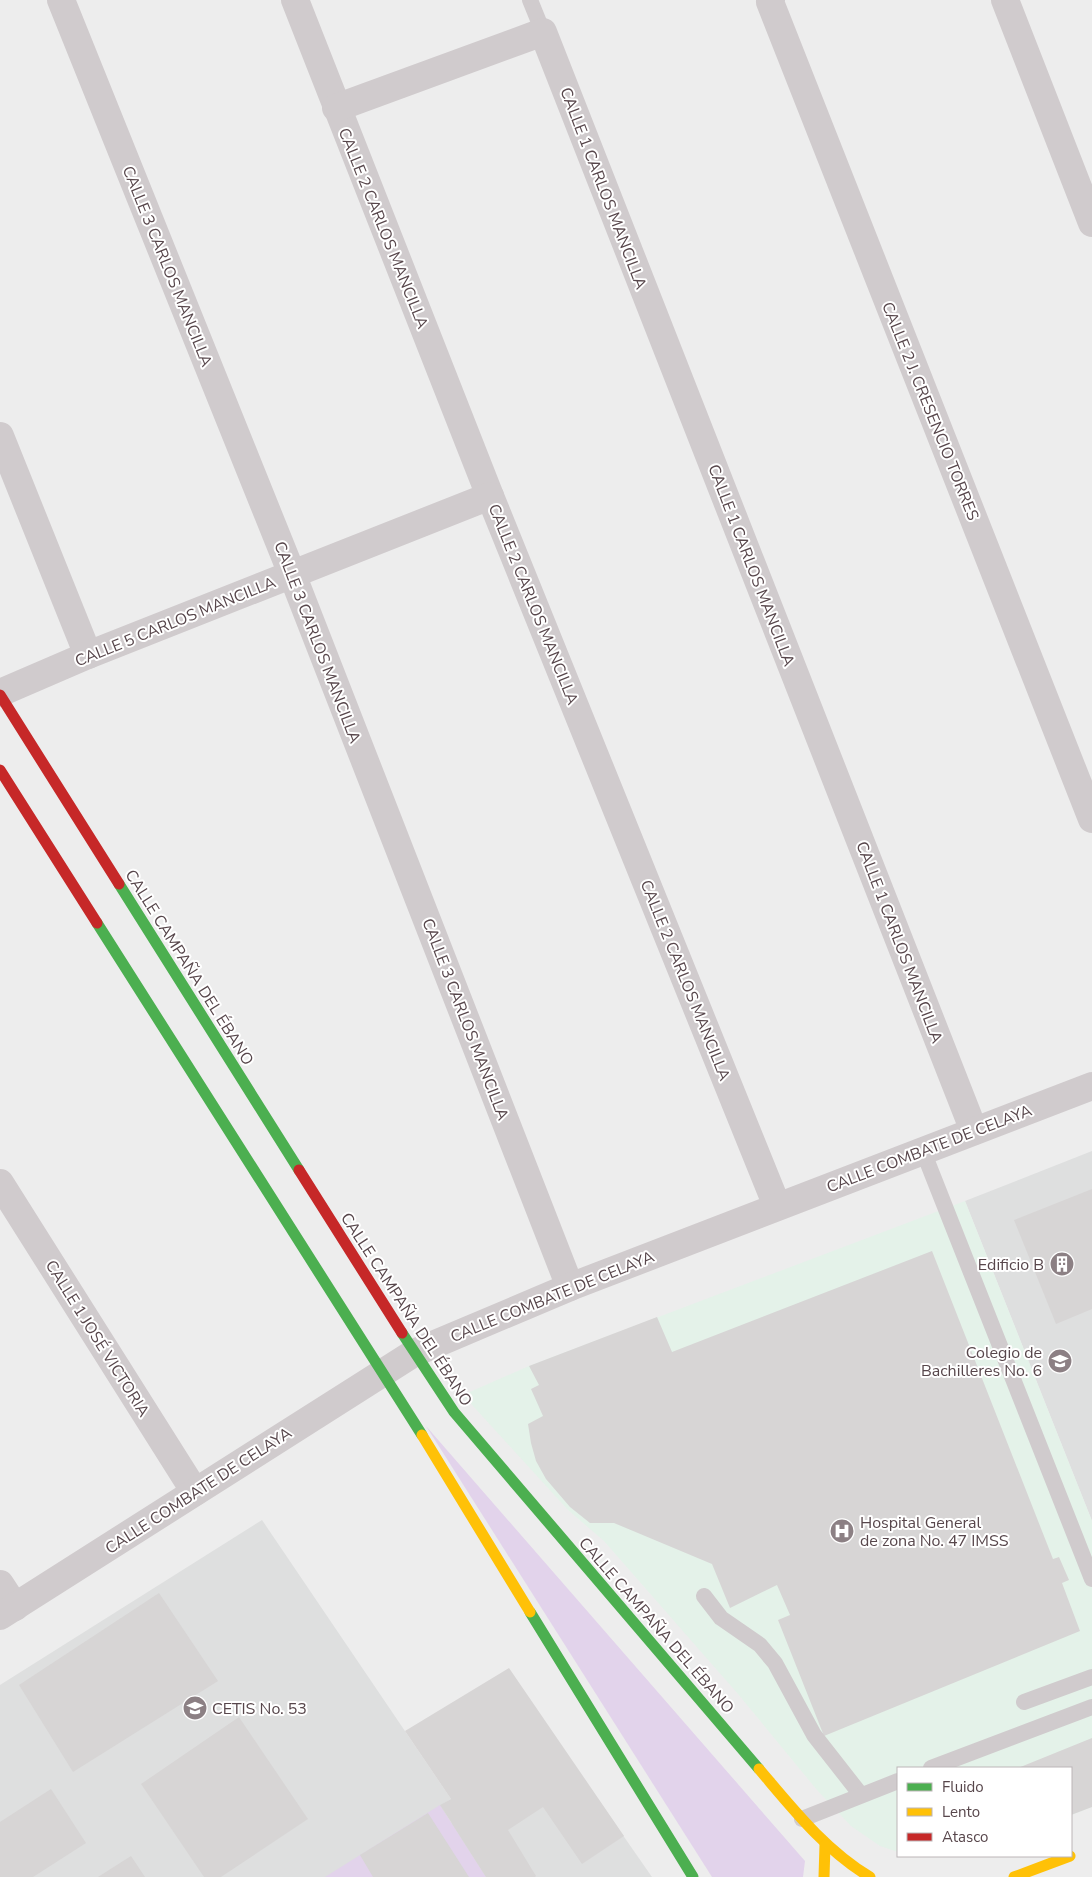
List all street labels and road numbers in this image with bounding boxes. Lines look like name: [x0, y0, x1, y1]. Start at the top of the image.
street label: CALLE 1 CARLOS MANCILLA: [554, 84, 652, 293]
street label: CALLE 2 CARLOS MANCILLA: [333, 125, 434, 332]
street label: CALLE 3 CARLOS MANCILLA: [117, 163, 218, 370]
street label: CALLE 2 J. CRESENCIO TORRES: [876, 299, 984, 524]
street label: CALLE 1 CARLOS MANCILLA: [702, 461, 800, 670]
street label: CALLE 2 CARLOS MANCILLA: [483, 501, 584, 708]
street label: CALLE 3 CARLOS MANCILLA: [268, 538, 366, 747]
street label: CALLE 5 CARLOS MANCILLA: [72, 571, 279, 672]
street label: CALLE 1 CARLOS MANCILLA: [850, 838, 948, 1047]
street label: CALLE CAMPAÑA DEL ÉBANO: [120, 866, 259, 1070]
street label: CALLE 2 CARLOS MANCILLA: [635, 877, 736, 1084]
street label: CALLE 3 CARLOS MANCILLA: [416, 915, 514, 1124]
street label: CALLE COMBATE DE CELAYA: [824, 1099, 1035, 1198]
street label: CALLE CAMPAÑA DEL ÉBANO: [335, 1208, 477, 1411]
street label: CALLE COMBATE DE CELAYA: [447, 1246, 658, 1348]
street label: CALLE 1 JOSÉ VICTORIA: [40, 1256, 155, 1421]
street label: CALLE COMBATE DE CELAYA: [101, 1422, 296, 1559]
street label: CALLE CAMPAÑA DEL ÉBANO: [574, 1533, 739, 1718]

